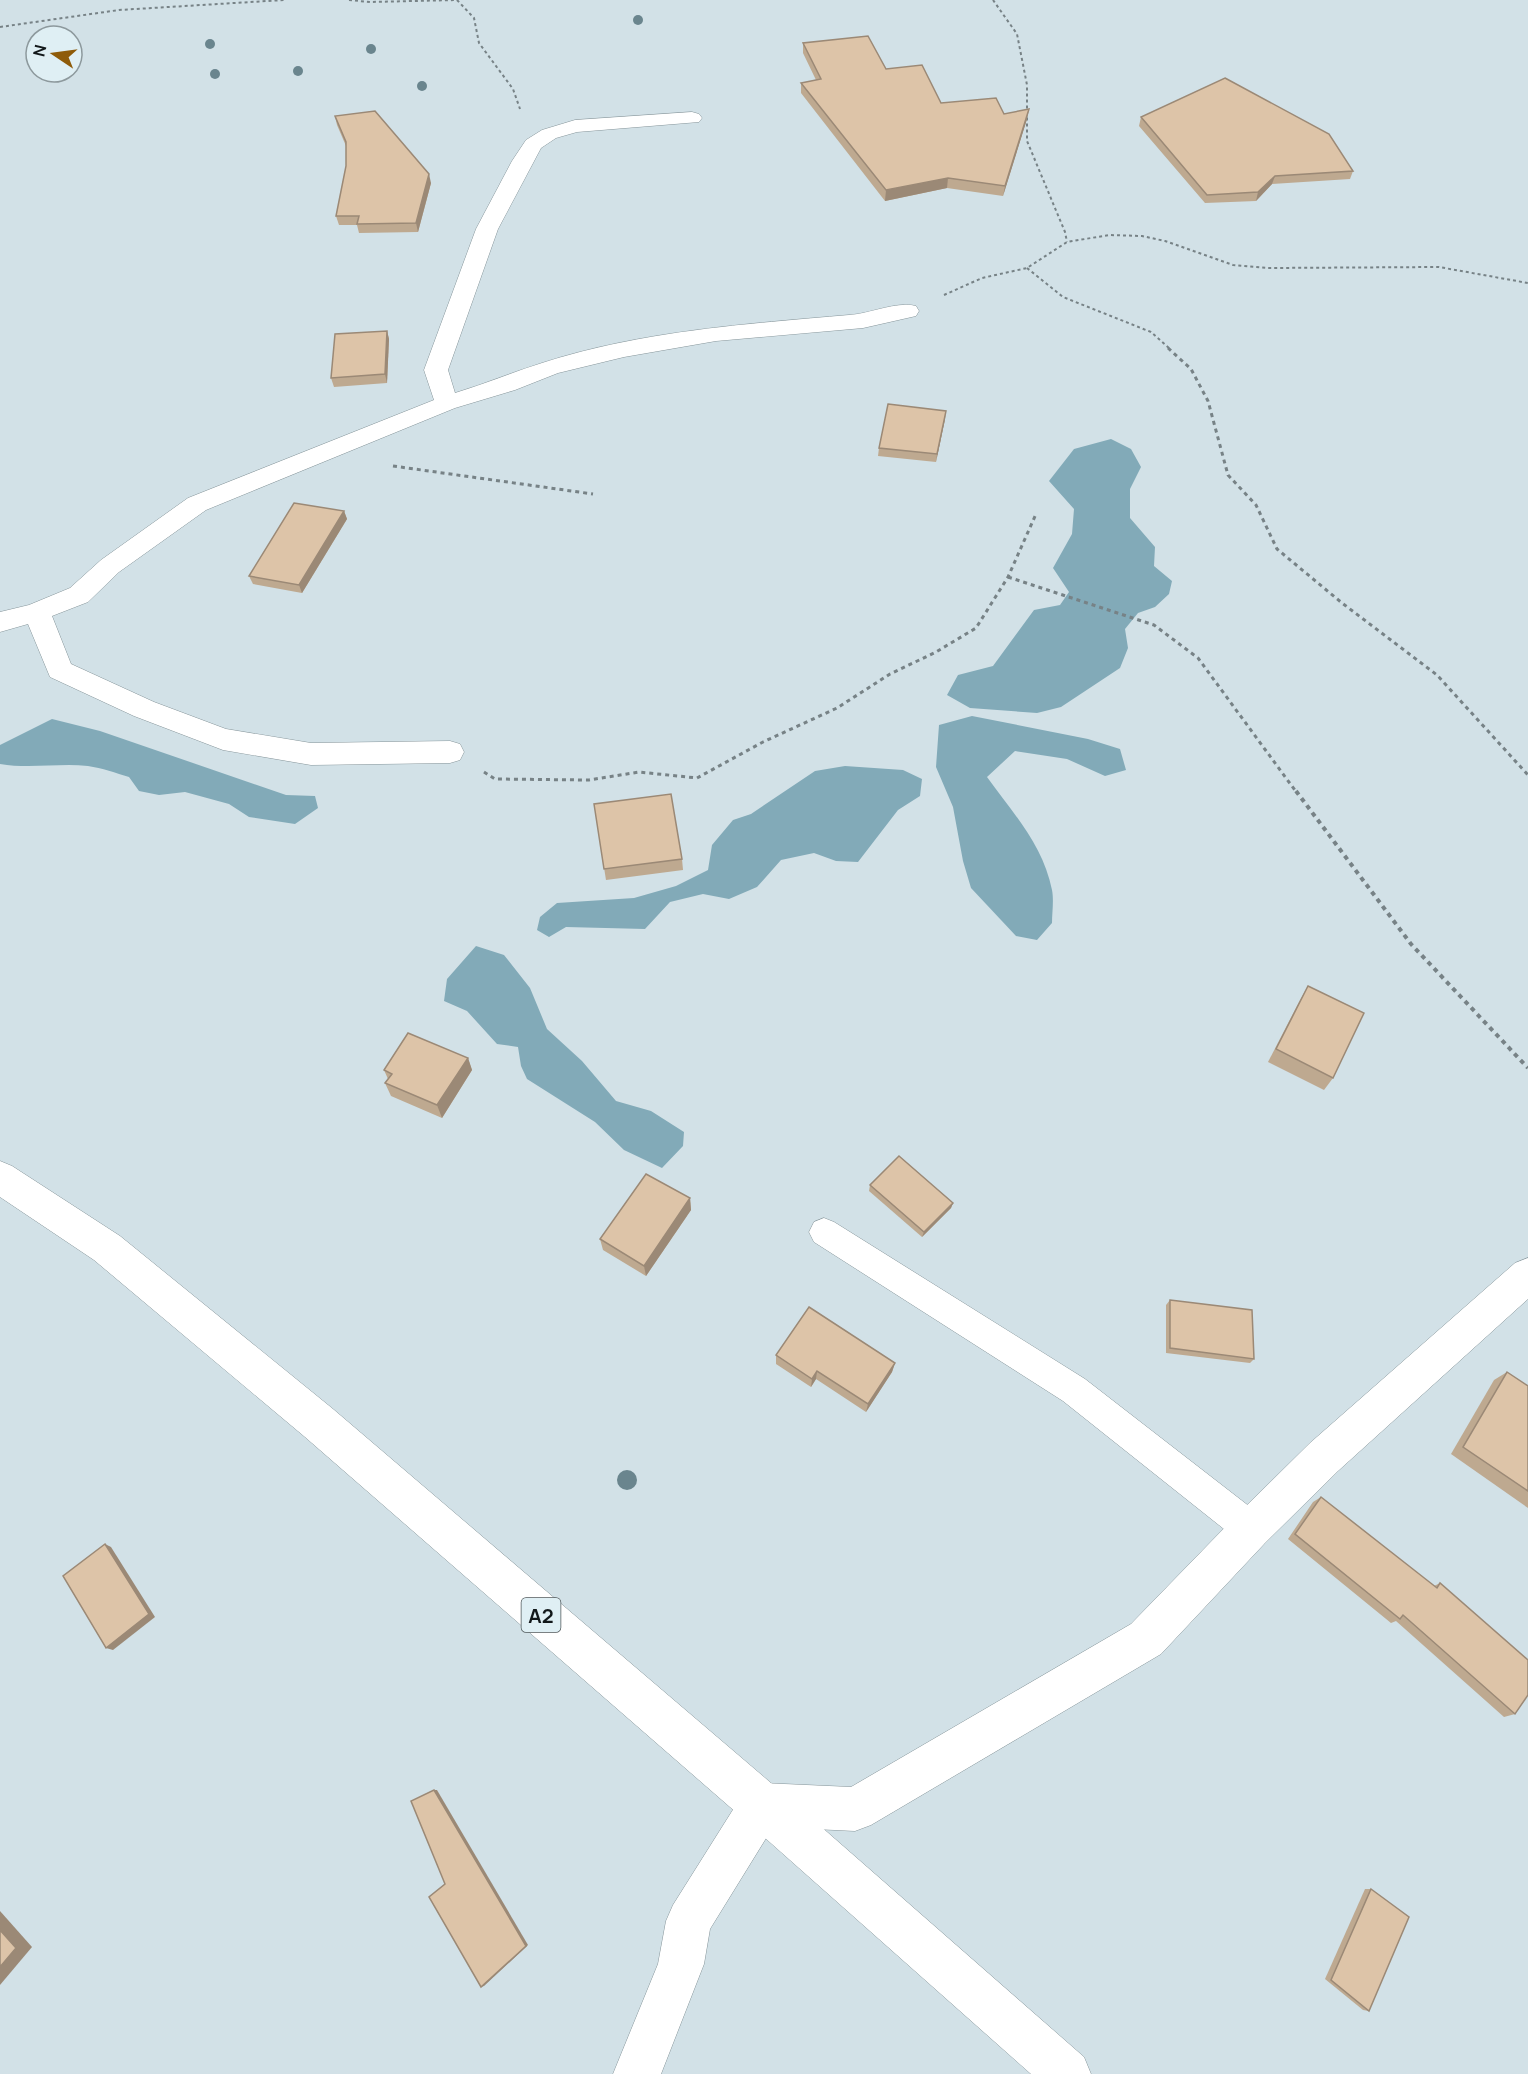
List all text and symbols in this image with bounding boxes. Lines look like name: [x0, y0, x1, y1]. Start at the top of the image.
north arrow: [24, 24, 84, 84]
text: N: [27, 43, 51, 59]
road number: A2: [522, 1598, 560, 1632]

